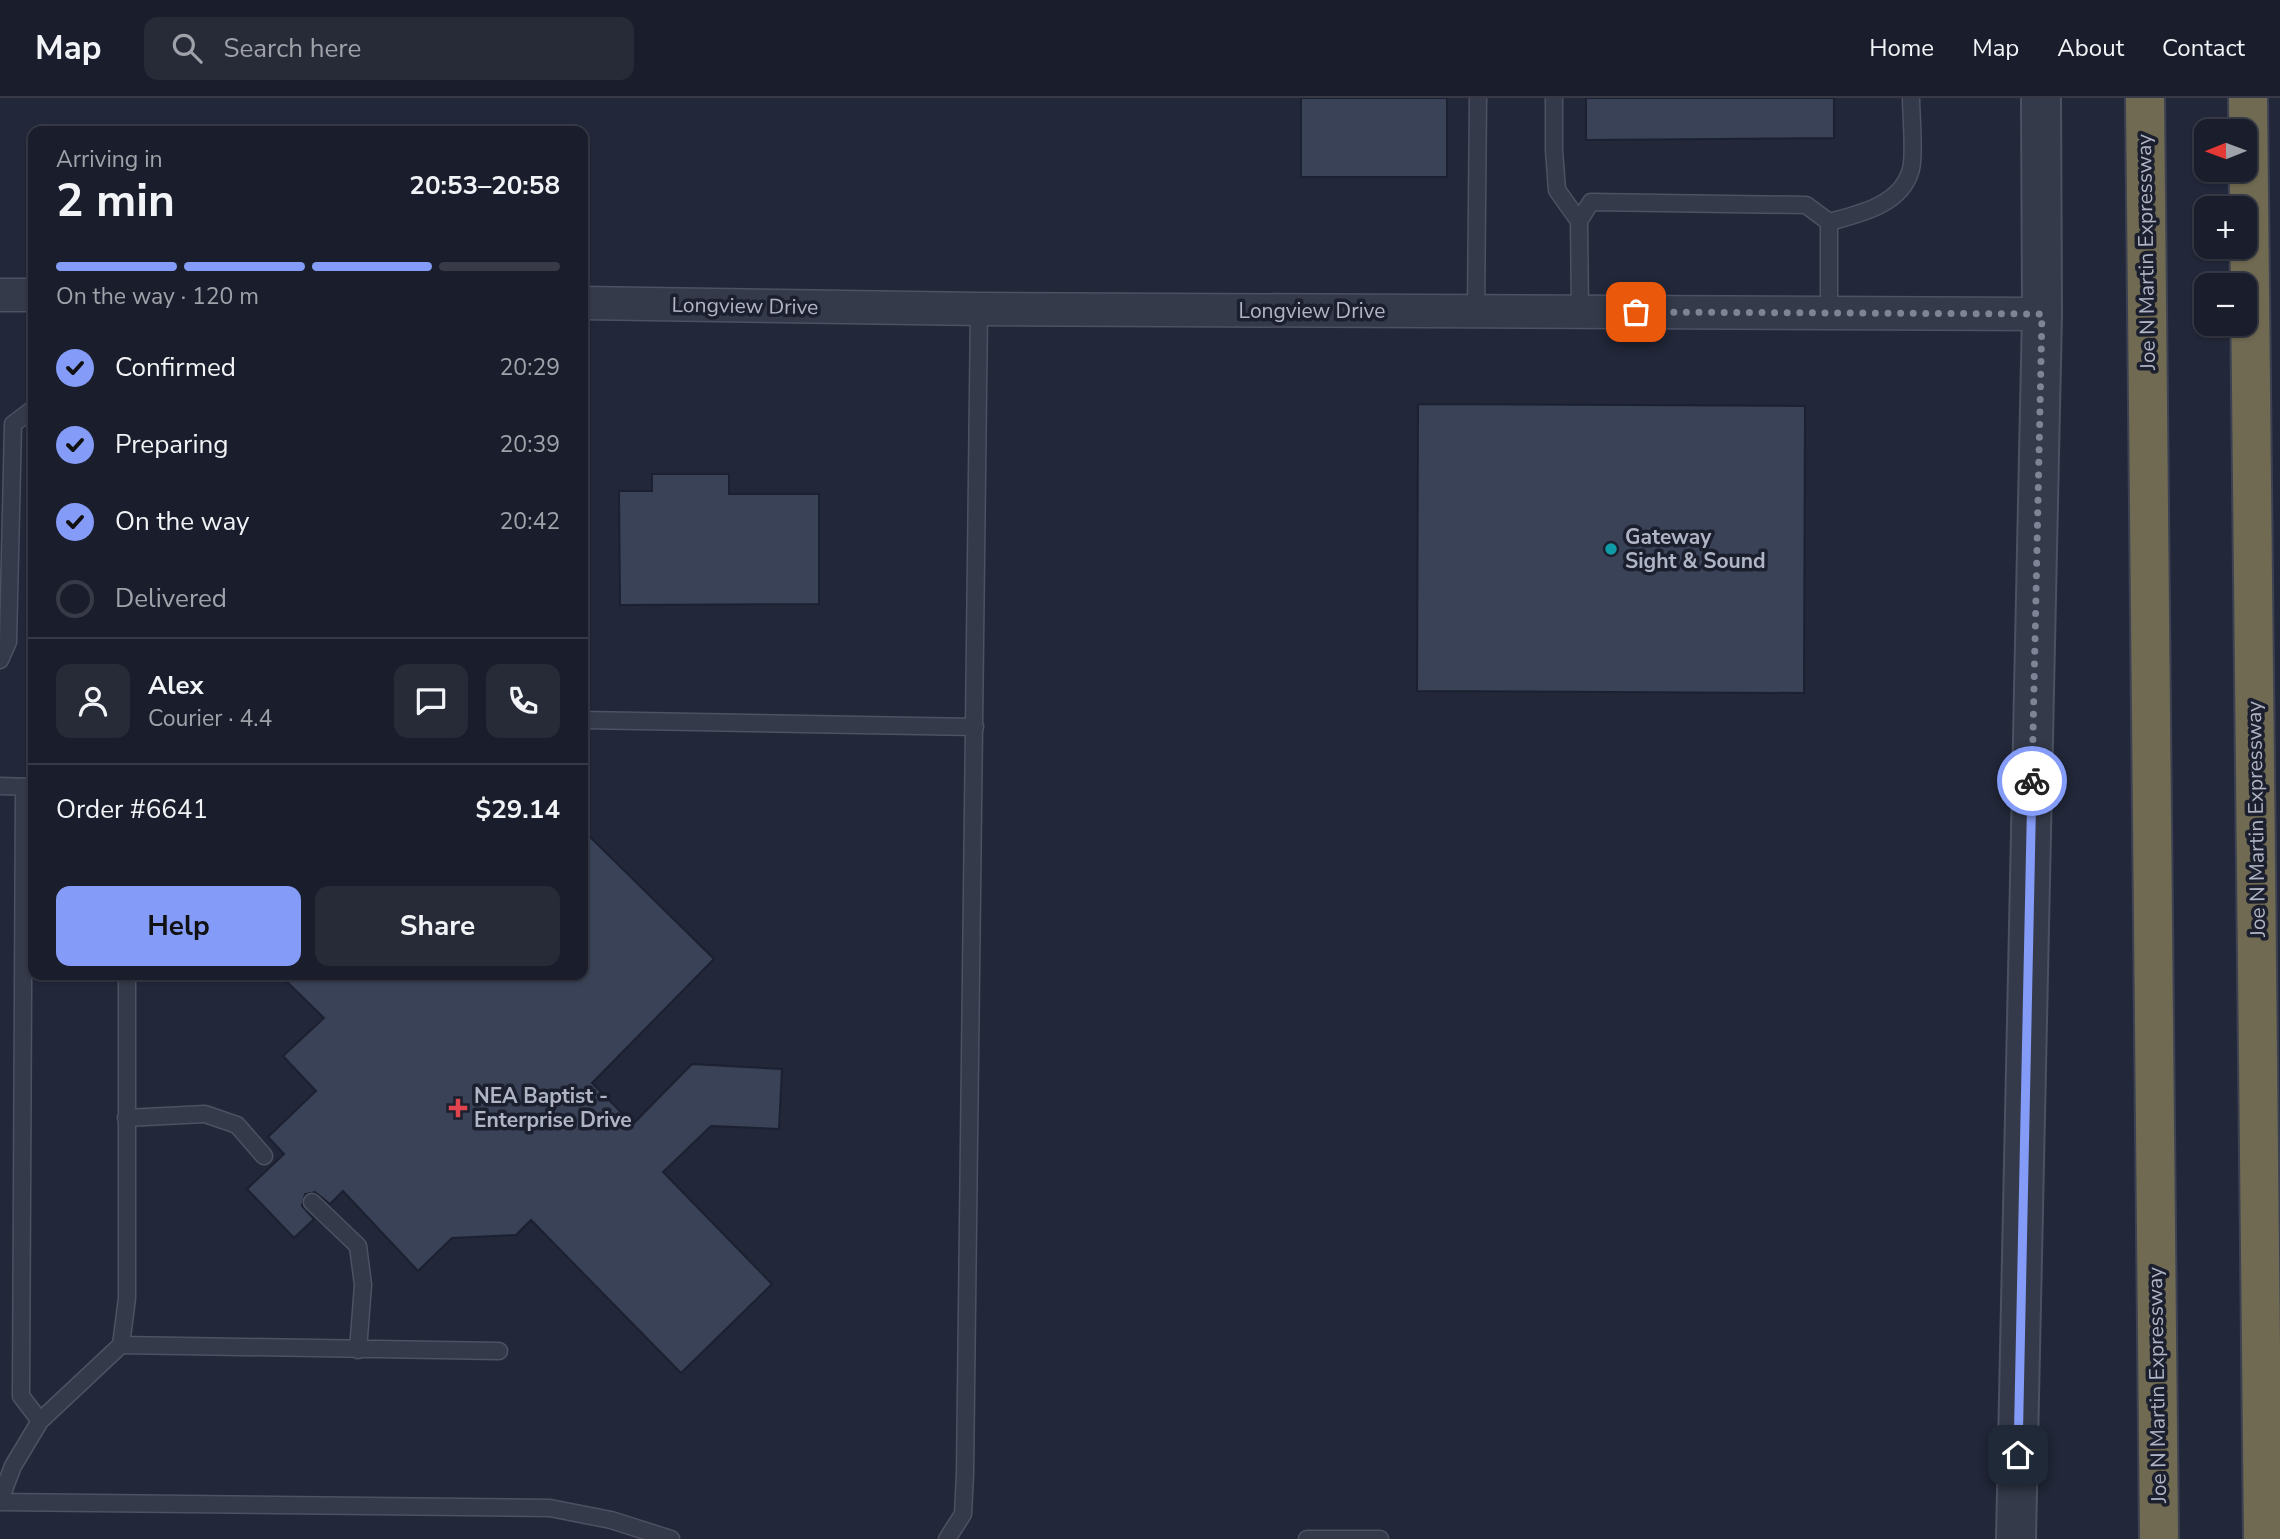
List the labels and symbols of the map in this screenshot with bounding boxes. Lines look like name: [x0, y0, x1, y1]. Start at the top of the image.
north arrow: [2194, 119, 2258, 182]
street label: Joe N Martin Expressway: [2130, 134, 2162, 371]
pin: [1606, 282, 1666, 342]
street label: Longview Drive: [671, 291, 819, 321]
street label: Longview Drive: [1239, 297, 1385, 325]
place label: Gateway Sight & Sound: [1625, 523, 1766, 575]
marker: Gateway Sight & Sound: [1603, 541, 1619, 557]
street label: Joe N Martin Expressway: [2240, 701, 2272, 938]
courier: [1997, 746, 2067, 816]
place label: NEA Baptist - Enterprise Drive: [474, 1082, 632, 1134]
marker: NEA Baptist - Enterprise Drive: [448, 1098, 468, 1118]
street label: Joe N Martin Expressway: [2141, 1267, 2173, 1504]
pin: [1988, 1425, 2048, 1485]

